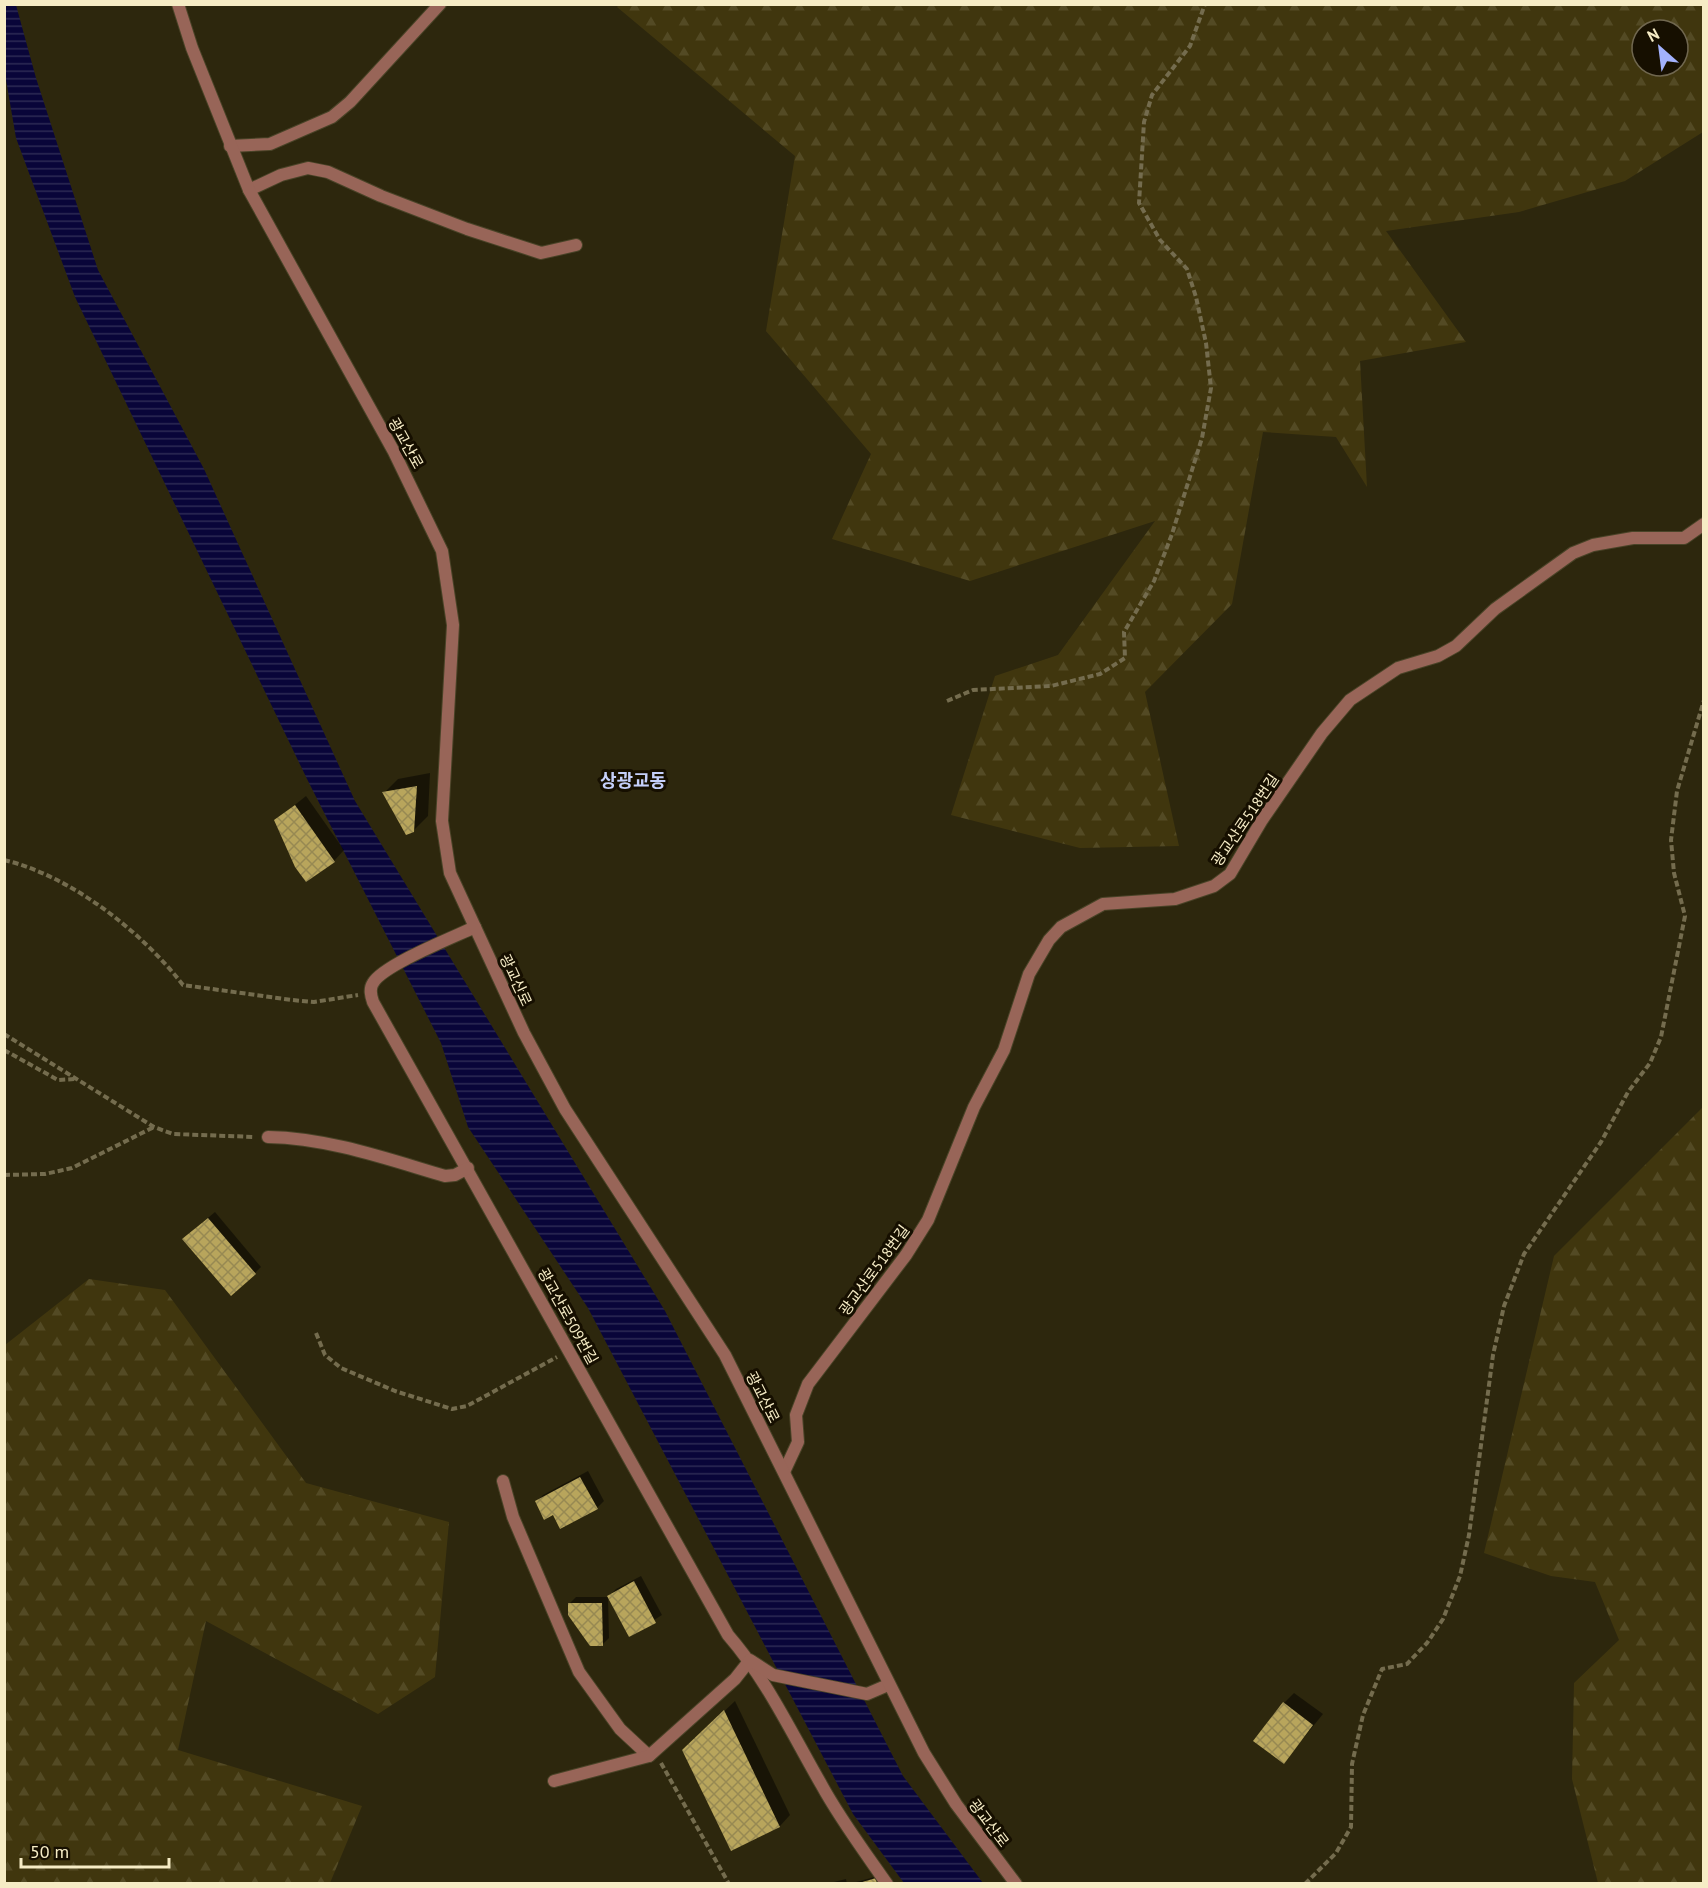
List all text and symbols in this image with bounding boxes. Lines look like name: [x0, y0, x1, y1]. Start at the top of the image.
north arrow: [1630, 18, 1690, 78]
text: N: [1644, 23, 1662, 46]
street label: 광교산로: [384, 414, 428, 472]
district label: 상광교동: [600, 769, 666, 792]
street label: 광교산로518번길: [1207, 770, 1283, 870]
street label: 광교산로: [496, 951, 536, 1009]
street label: 광교산로518번길: [835, 1221, 913, 1319]
street label: 광교산로509번길: [534, 1264, 602, 1368]
street label: 광교산로: [742, 1368, 784, 1426]
street label: 광교산로: [965, 1795, 1013, 1851]
scale bar: [21, 1831, 170, 1869]
text: 50 m: [30, 1840, 69, 1863]

